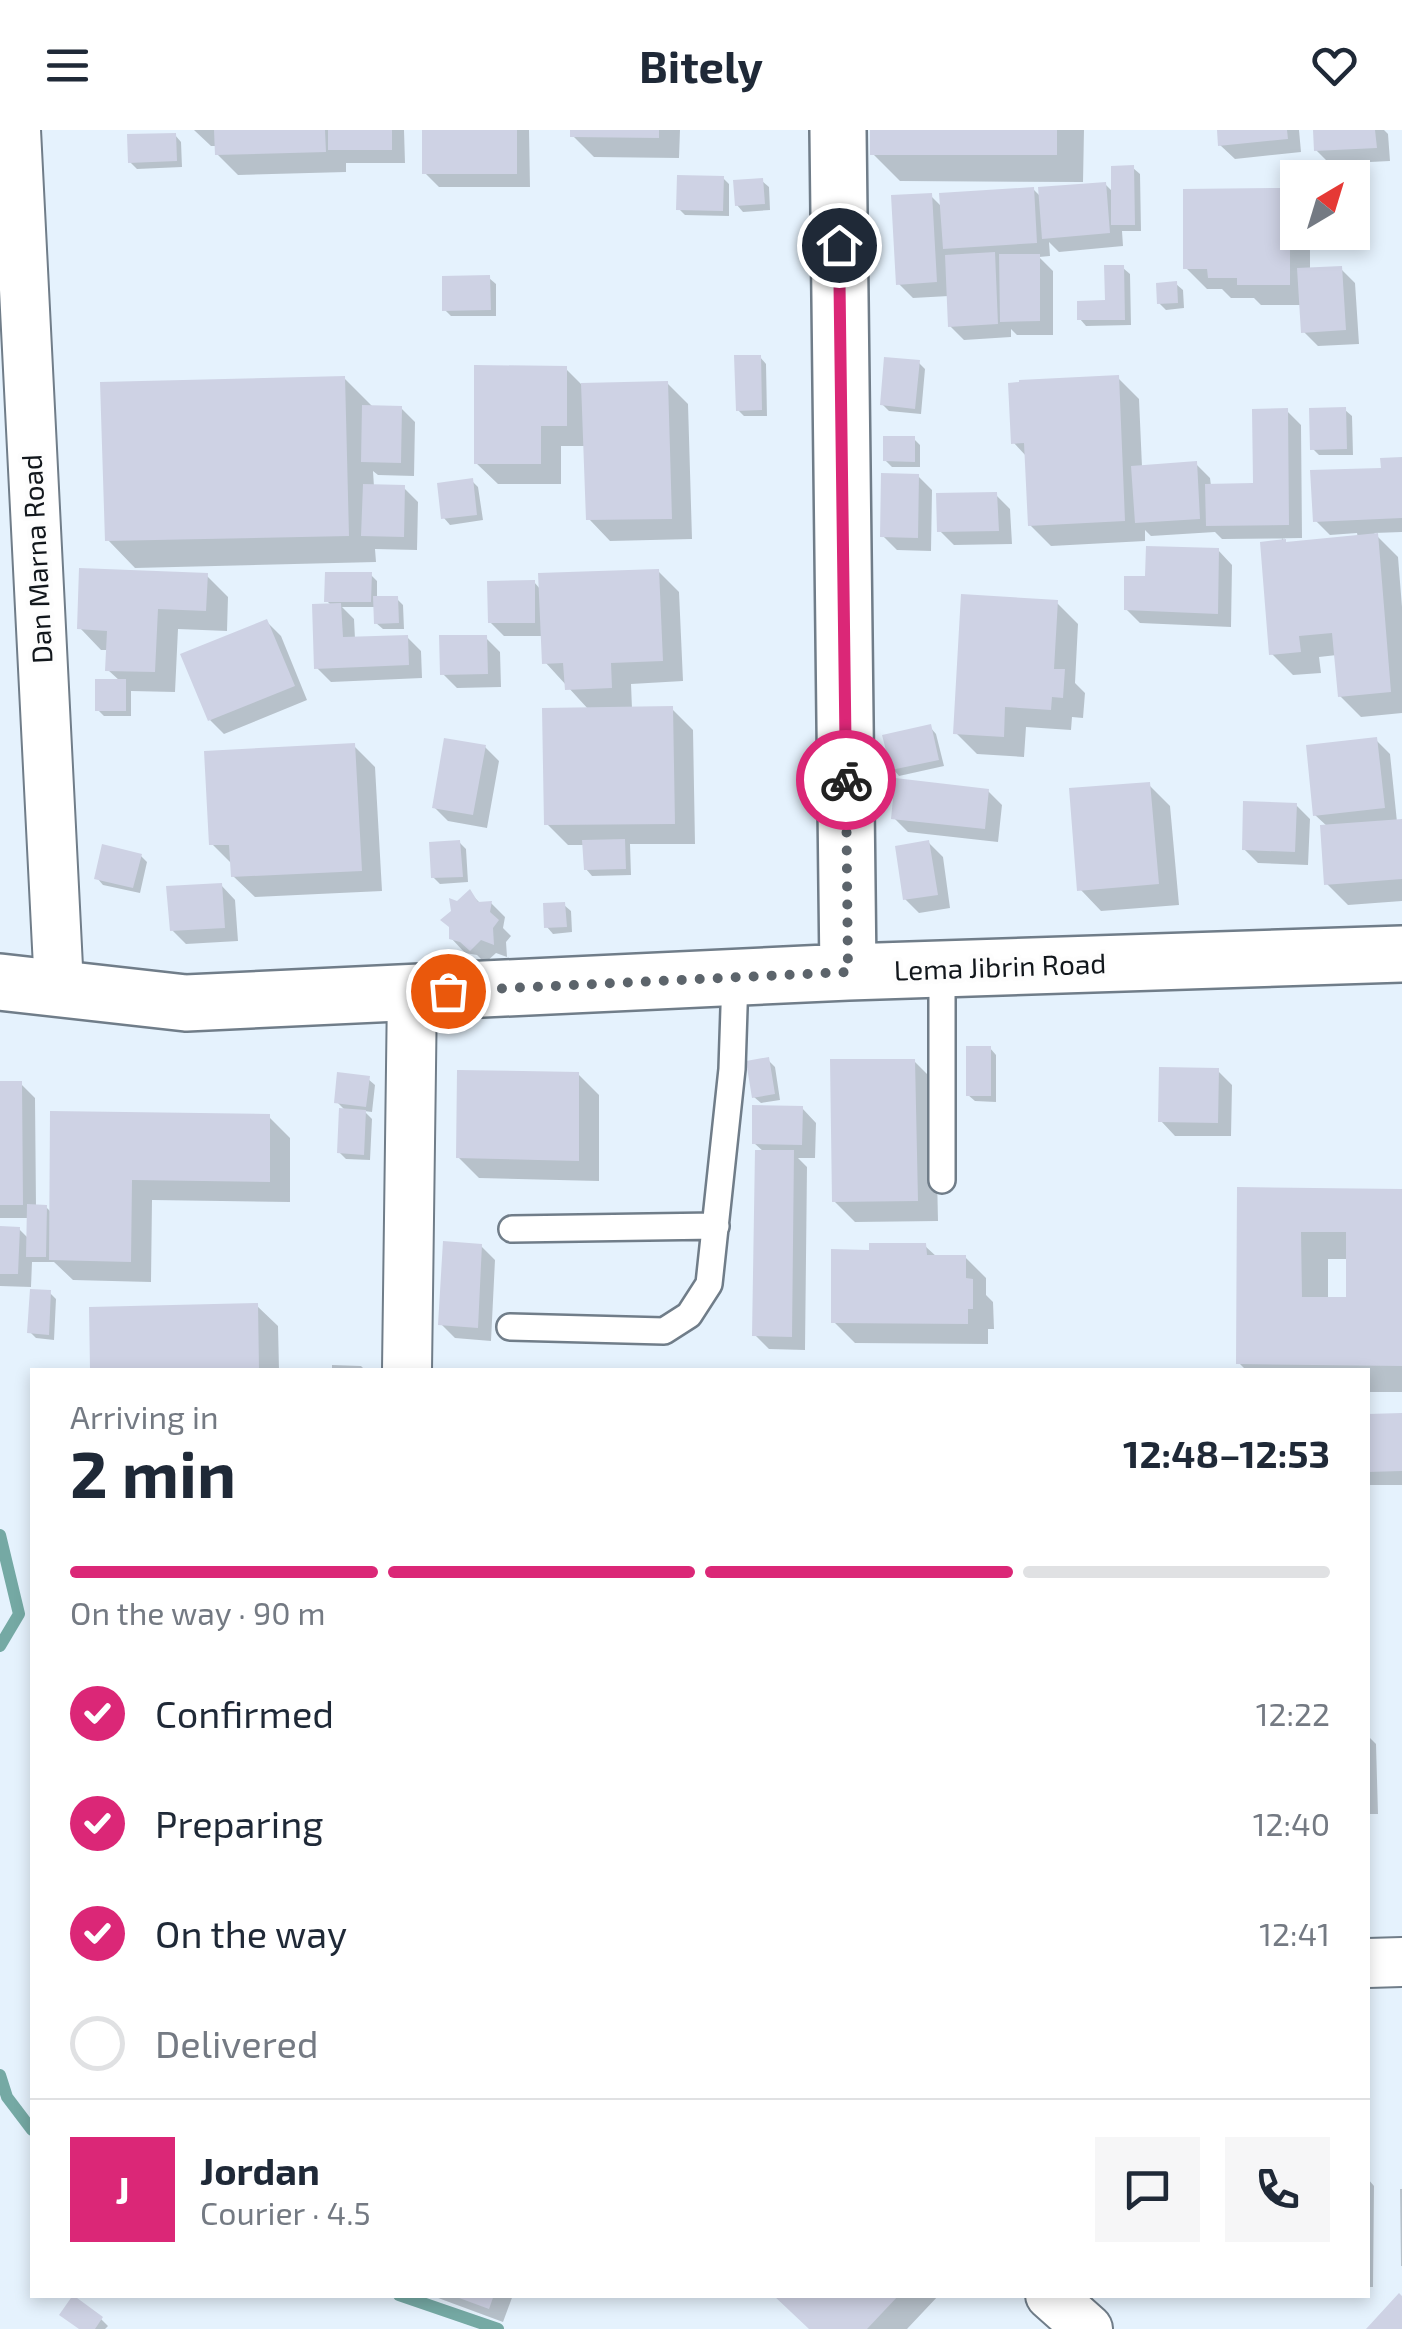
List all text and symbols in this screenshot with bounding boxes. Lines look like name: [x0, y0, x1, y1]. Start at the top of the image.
icon: menu: [40, 38, 95, 93]
text: Bitely: [639, 38, 763, 92]
icon: heart: [1307, 38, 1362, 93]
north arrow: [1280, 160, 1370, 250]
map controls: [1280, 160, 1370, 250]
pin: [797, 203, 882, 288]
icon: home: [812, 218, 867, 273]
street label: Dan Marna Road: [14, 453, 58, 665]
courier: [796, 730, 896, 830]
icon: bike: [819, 753, 874, 808]
street label: Lema Jibrin Road: [893, 945, 1107, 987]
pin: [406, 949, 491, 1034]
icon: bag: [421, 964, 476, 1019]
text: Arriving in: [70, 1397, 219, 1435]
text: 12:48–12:53: [1123, 1430, 1330, 1476]
text: 2 min: [70, 1433, 236, 1511]
text: On the way · 90 m: [70, 1593, 326, 1631]
icon: check: [70, 1686, 125, 1741]
text: Confirmed: [155, 1690, 334, 1736]
text: 12:22: [1256, 1694, 1330, 1732]
icon: check: [70, 1796, 125, 1851]
text: Preparing: [155, 1800, 323, 1846]
text: 12:40: [1253, 1804, 1330, 1842]
icon: check: [70, 1906, 125, 1961]
text: On the way: [155, 1910, 347, 1956]
text: 12:41: [1259, 1914, 1330, 1952]
text: Delivered: [155, 2020, 319, 2066]
button: chat: [1095, 2137, 1200, 2242]
button: phone: [1225, 2137, 1330, 2242]
text: Jordan: [200, 2147, 320, 2193]
text: J: [115, 2166, 130, 2212]
text: Courier · 4.5: [200, 2193, 371, 2231]

